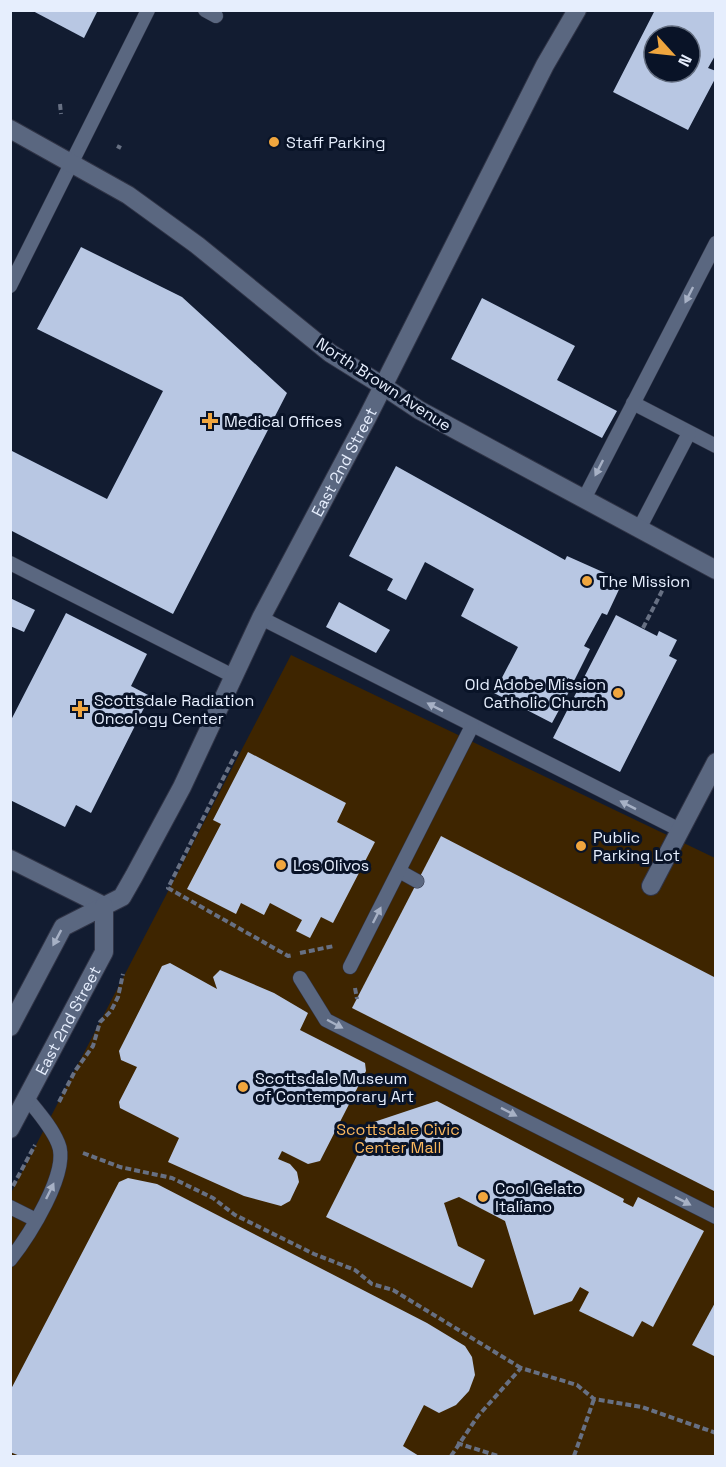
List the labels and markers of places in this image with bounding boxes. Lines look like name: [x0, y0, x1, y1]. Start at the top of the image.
place label: Staff Parking: [286, 132, 385, 153]
marker: Staff Parking: [267, 135, 281, 149]
place label: Medical Offices: [224, 411, 342, 432]
marker: Medical Offices: [201, 412, 219, 430]
place label: The Mission: [599, 571, 690, 592]
marker: The Mission: [580, 574, 594, 588]
place label: Old Adobe Mission Catholic Church: [465, 674, 606, 713]
marker: Old Adobe Mission Catholic Church: [611, 686, 625, 700]
place label: Scottsdale Radiation Oncology Center: [94, 690, 254, 729]
marker: Scottsdale Radiation Oncology Center: [71, 700, 89, 718]
place label: Public Parking Lot: [593, 827, 680, 866]
marker: Public Parking Lot: [574, 839, 588, 853]
place label: Los Olivos: [293, 855, 369, 876]
marker: Los Olivos: [274, 858, 288, 872]
place label: Scottsdale Museum of Contemporary Art: [255, 1068, 414, 1107]
marker: Scottsdale Museum of Contemporary Art: [236, 1080, 250, 1094]
place label: Cool Gelato Italiano: [495, 1178, 583, 1217]
marker: Cool Gelato Italiano: [476, 1190, 490, 1204]

